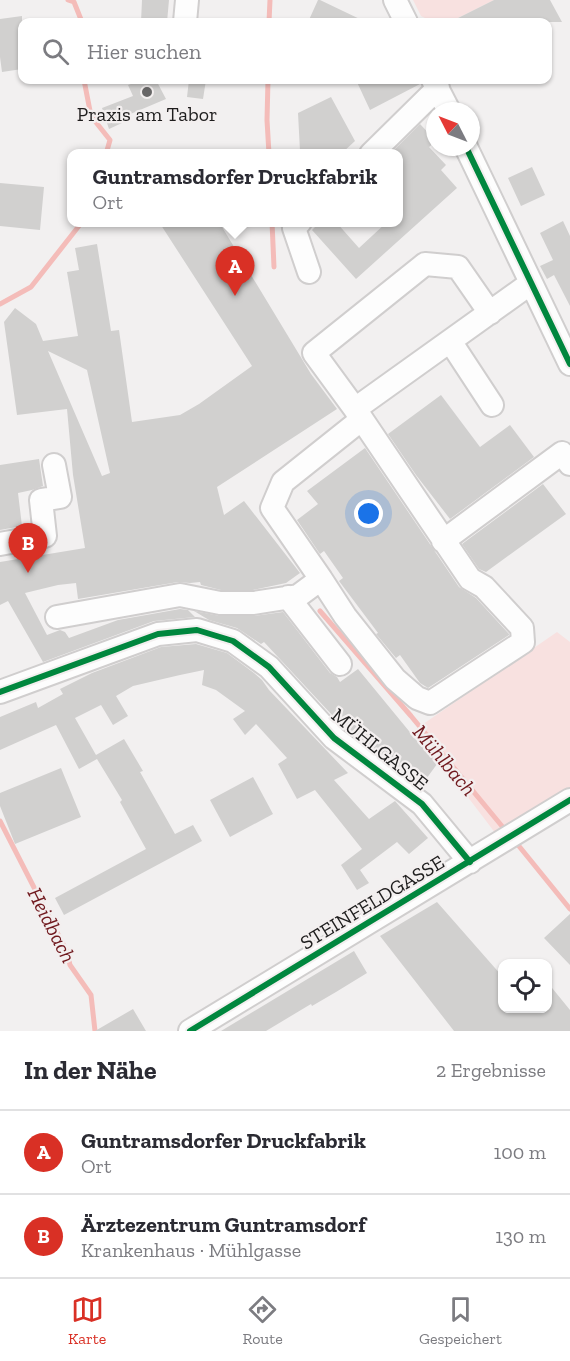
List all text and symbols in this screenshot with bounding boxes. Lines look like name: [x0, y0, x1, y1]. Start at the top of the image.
search box: [18, 18, 552, 84]
icon: search: [39, 35, 72, 68]
text: Hier suchen: [87, 38, 201, 65]
marker: Praxis am Tabor: [140, 85, 154, 99]
place label: Praxis am Tabor: [77, 102, 217, 126]
north arrow: [426, 102, 480, 156]
popup: [67, 149, 403, 227]
text: Guntramsdorfer Druckfabrik: [93, 163, 377, 190]
text: Ort: [93, 190, 123, 214]
pin: A: [216, 246, 254, 296]
your location: [354, 499, 383, 528]
pin: B: [9, 524, 48, 573]
street label: MÜHLGASSE: [327, 703, 433, 795]
water label: Mühlbach: [408, 719, 482, 801]
street label: STEINFELDGASSE: [296, 850, 448, 954]
water label: Heidbach: [22, 883, 82, 967]
map controls: [498, 959, 552, 1013]
button: locate: [498, 959, 552, 1013]
text: In der Nähe: [24, 1054, 156, 1086]
text: 2 Ergebnisse: [436, 1058, 546, 1082]
text: Guntramsdorfer Druckfabrik: [81, 1127, 366, 1154]
text: A: [37, 1140, 50, 1164]
text: 100 m: [493, 1140, 546, 1164]
text: Ort: [81, 1154, 111, 1178]
text: Ärztezentrum Guntramsdorf: [81, 1211, 366, 1238]
text: B: [37, 1224, 50, 1248]
text: 130 m: [495, 1224, 546, 1248]
text: Krankenhaus · Mühlgasse: [81, 1238, 301, 1262]
tab: Karte: [68, 1293, 106, 1348]
tab: Route: [242, 1293, 283, 1348]
tab: Gespeichert: [419, 1293, 502, 1348]

